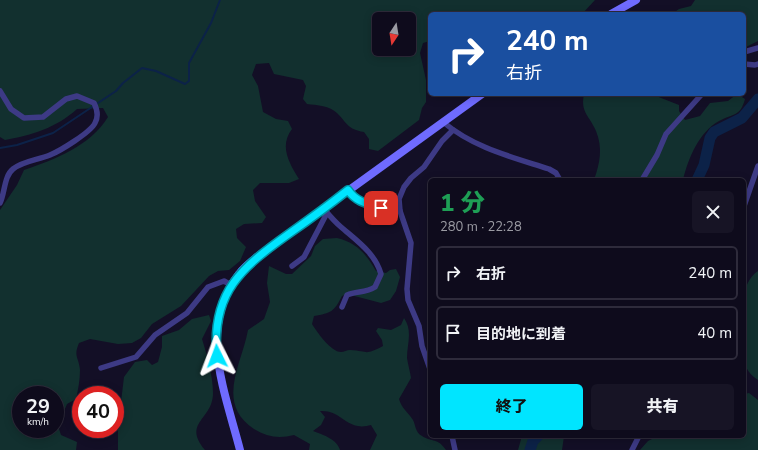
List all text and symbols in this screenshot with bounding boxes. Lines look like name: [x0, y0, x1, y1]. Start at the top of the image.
north arrow: [372, 12, 416, 56]
map controls: [372, 12, 416, 56]
text: 240 m: [506, 22, 589, 60]
icon: right: [440, 28, 492, 80]
text: 右折: [506, 61, 542, 85]
text: 1 分: [440, 187, 485, 219]
pin: [364, 191, 398, 225]
button: close: [692, 191, 734, 233]
icon: arrive: [370, 197, 392, 219]
text: 280 m · 22:28: [440, 218, 522, 236]
icon: right: [442, 262, 464, 284]
text: 240 m: [688, 263, 732, 283]
text: 右折: [476, 264, 506, 284]
icon: arrive: [442, 322, 464, 344]
text: 40 m: [697, 323, 732, 343]
text: 目的地に到着: [476, 324, 566, 344]
position arrow: [196, 335, 238, 377]
button: 終了: [440, 384, 583, 430]
button: 共有: [591, 384, 734, 430]
speed limit sign: 40: [72, 386, 124, 438]
text: 29: [26, 393, 50, 420]
text: km/h: [27, 415, 49, 429]

